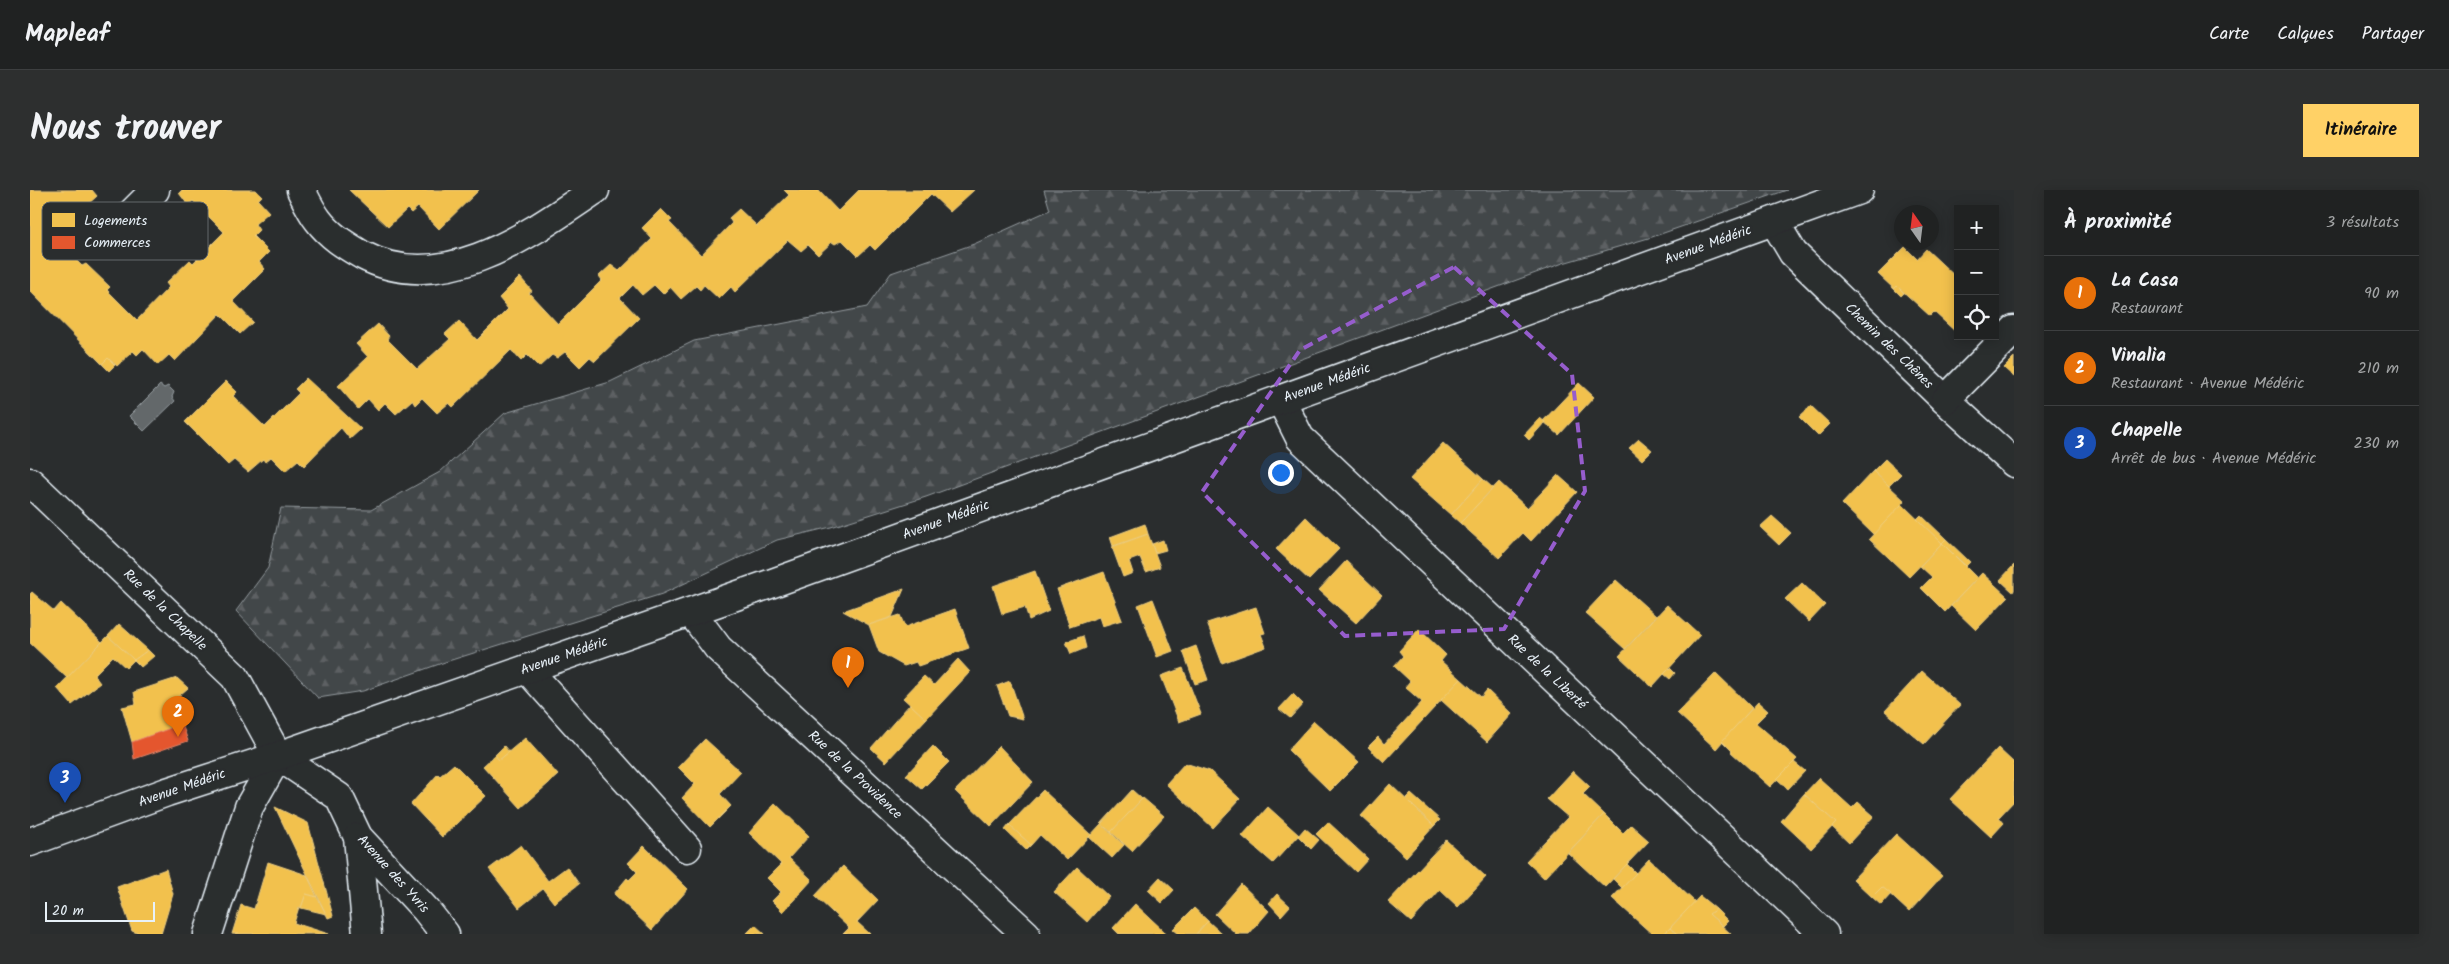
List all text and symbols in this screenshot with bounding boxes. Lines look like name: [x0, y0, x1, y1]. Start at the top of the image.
text: Mapleaf: [25, 15, 109, 54]
text: Carte: [2209, 20, 2249, 49]
text: Calques: [2277, 20, 2334, 49]
text: Partager: [2362, 20, 2424, 49]
text: Nous trouver: [30, 102, 221, 158]
button: Itinéraire: [2303, 104, 2419, 157]
legend: [42, 202, 208, 260]
north arrow: [1894, 205, 1939, 250]
map controls: [1954, 205, 1999, 340]
button: +: [1954, 205, 1999, 250]
text: À proximité: [2064, 206, 2171, 239]
text: Logements: [84, 210, 147, 232]
text: 3 résultats: [2326, 210, 2399, 235]
street label: Avenue Médéric: [1661, 219, 1755, 271]
text: Commerces: [84, 232, 150, 254]
button: −: [1954, 250, 1999, 295]
text: La Casa: [2111, 266, 2178, 296]
text: 1: [2078, 281, 2082, 306]
text: 90 m: [2364, 281, 2399, 306]
button: locate: [1954, 295, 1999, 340]
text: Restaurant: [2111, 296, 2183, 321]
street label: Chemin des Chênes: [1840, 298, 1939, 394]
text: Vinalia: [2111, 341, 2166, 371]
text: 2: [2075, 356, 2085, 381]
text: 210 m: [2358, 356, 2399, 381]
street label: Avenue Médéric: [1280, 357, 1374, 409]
text: Restaurant · Avenue Médéric: [2111, 371, 2304, 396]
text: Chapelle: [2111, 416, 2182, 446]
text: 3: [2076, 431, 2084, 456]
text: 230 m: [2353, 431, 2399, 456]
text: Arrêt de bus · Avenue Médéric: [2111, 446, 2316, 471]
your location: [1268, 460, 1294, 486]
street label: Avenue Médéric: [899, 494, 993, 546]
street label: Rue de la Chapelle: [118, 564, 213, 657]
street label: Rue de la Liberté: [1502, 629, 1592, 715]
street label: Avenue Médéric: [517, 631, 611, 681]
pin: 1: [832, 647, 864, 688]
pin: 2: [162, 696, 194, 737]
street label: Rue de la Providence: [803, 725, 908, 825]
pin: 3: [49, 762, 81, 803]
street label: Avenue Médéric: [135, 763, 229, 813]
street label: Avenue des Yvris: [352, 830, 435, 918]
scale bar: [45, 899, 155, 922]
text: 20 m: [52, 900, 84, 922]

